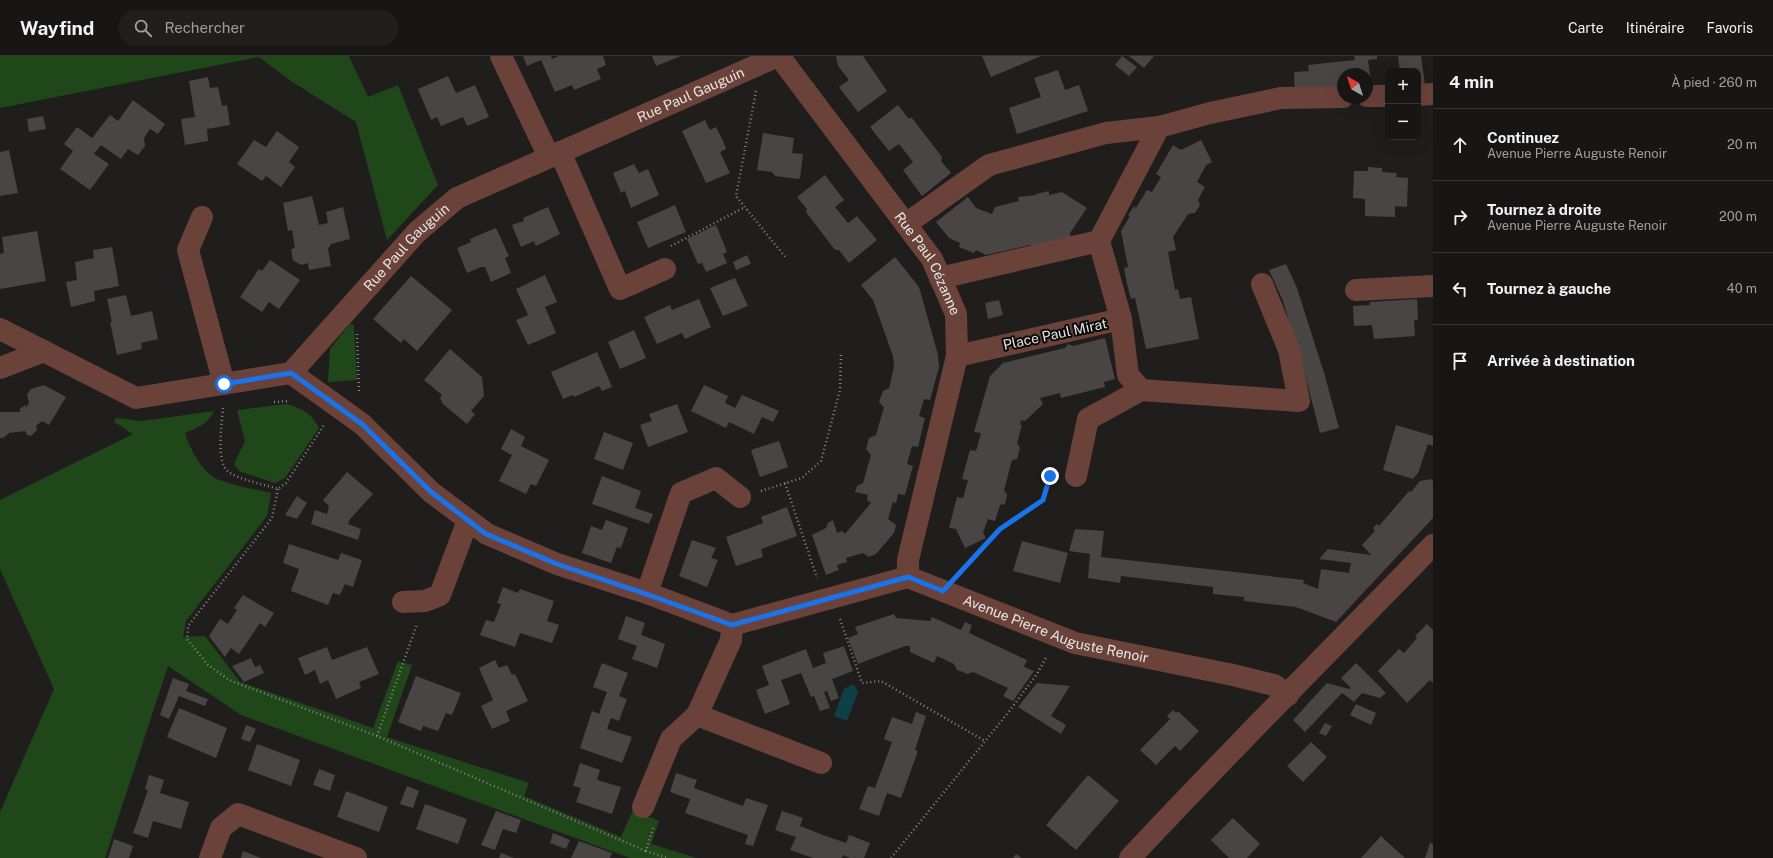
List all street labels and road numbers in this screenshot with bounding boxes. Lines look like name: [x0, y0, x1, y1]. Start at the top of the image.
street label: Rue Paul Gauguin: [634, 64, 747, 125]
street label: Rue Paul Gauguin: [360, 200, 452, 294]
street label: Rue Paul Cézanne: [891, 209, 964, 318]
street label: Place Paul Mirat: [1001, 315, 1109, 353]
street label: Avenue Pierre Auguste Renoir: [961, 592, 1150, 666]

